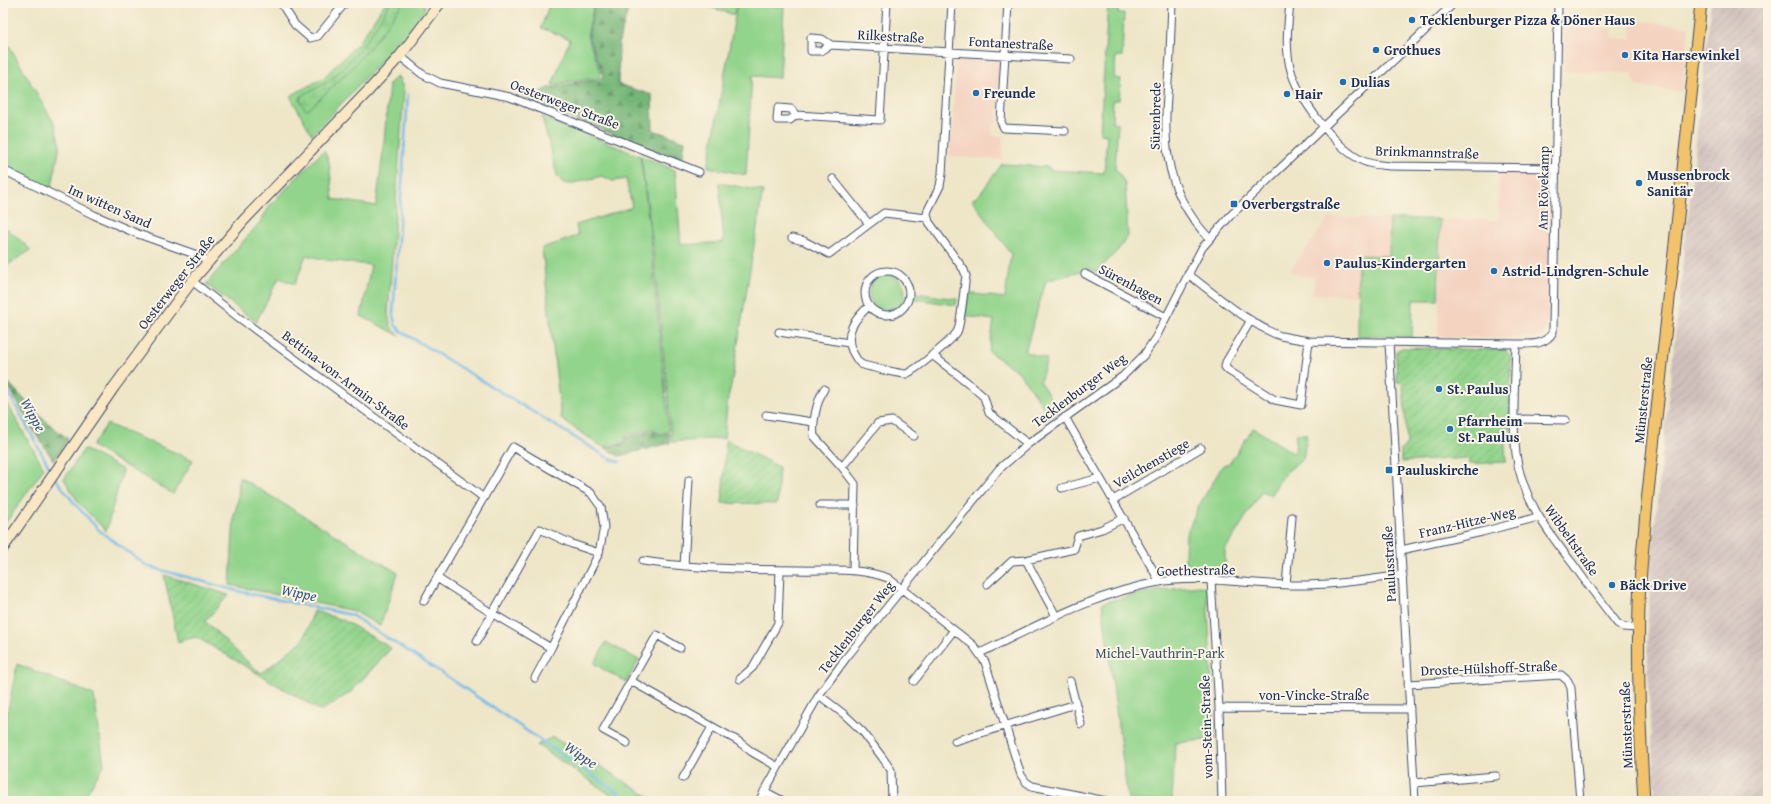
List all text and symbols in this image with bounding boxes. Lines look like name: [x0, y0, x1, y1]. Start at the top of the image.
place label: Tecklenburger Pizza & Döner Haus: [1420, 10, 1635, 30]
marker: Tecklenburger Pizza & Döner Haus: [1407, 15, 1417, 25]
street label: Rilkestraße: [857, 24, 925, 48]
street label: Fontanestraße: [968, 31, 1054, 55]
place label: Grothues: [1384, 40, 1441, 60]
marker: Grothues: [1371, 45, 1381, 55]
place label: Kita Harsewinkel: [1633, 45, 1740, 65]
marker: Kita Harsewinkel: [1620, 50, 1630, 60]
place label: Dulias: [1351, 72, 1390, 92]
street label: Oesterweger Straße: [508, 74, 623, 134]
marker: Dulias: [1338, 77, 1348, 87]
street label: Sürenbrede: [1144, 81, 1166, 150]
place label: Freunde: [984, 83, 1036, 103]
place label: Hair: [1295, 84, 1323, 104]
marker: Freunde: [971, 88, 981, 98]
marker: Hair: [1282, 89, 1292, 99]
street label: Brinkmannstraße: [1375, 140, 1480, 164]
street label: Am Rövekamp: [1532, 145, 1554, 230]
place label: Mussenbrock Sanitär: [1647, 165, 1731, 201]
marker: Mussenbrock Sanitär: [1634, 178, 1644, 188]
street label: Im witten Sand: [65, 179, 155, 233]
place label: Overbergstraße: [1242, 194, 1340, 214]
marker: Overbergstraße: [1229, 199, 1239, 209]
street label: Oesterweger Straße: [133, 230, 220, 334]
place label: Paulus-Kindergarten: [1335, 253, 1467, 273]
marker: Paulus-Kindergarten: [1322, 258, 1332, 268]
street label: Sürenhagen: [1095, 259, 1167, 309]
place label: Astrid-Lindgren-Schule: [1502, 261, 1649, 281]
marker: Astrid-Lindgren-Schule: [1489, 266, 1499, 276]
street label: Bettina-von-Armin-Straße: [278, 325, 414, 435]
street label: Tecklenburger Weg: [1028, 348, 1130, 432]
street label: Münsterstraße: [1628, 355, 1658, 444]
place label: St. Paulus: [1447, 379, 1508, 399]
marker: St. Paulus: [1434, 384, 1444, 394]
water label: Wippe: [16, 394, 51, 436]
place label: Pfarrheim St. Paulus: [1458, 411, 1523, 447]
marker: Pfarrheim St. Paulus: [1445, 424, 1455, 434]
street label: Veilchenstiege: [1109, 433, 1193, 493]
place label: Pauluskirche: [1397, 460, 1479, 480]
marker: Pauluskirche: [1384, 465, 1394, 475]
street label: Wibbeltstraße: [1540, 500, 1604, 580]
street label: Franz-Hitze-Weg: [1417, 501, 1517, 543]
street label: Paulusstraße: [1377, 525, 1401, 603]
street label: Goethestraße: [1156, 559, 1236, 581]
place label: Bäck Drive: [1620, 575, 1687, 595]
street label: Tecklenburger Weg: [813, 576, 899, 678]
water label: Wippe: [279, 579, 319, 607]
marker: Bäck Drive: [1607, 580, 1617, 590]
park label: Michel-Vauthrin-Park: [1095, 643, 1226, 663]
street label: Droste-Hülshoff-Straße: [1420, 656, 1558, 680]
street label: vom-Stein-Straße: [1194, 674, 1218, 779]
street label: Münsterstraße: [1614, 681, 1638, 769]
street label: von-Vincke-Straße: [1259, 685, 1370, 705]
water label: Wippe: [561, 736, 602, 773]

